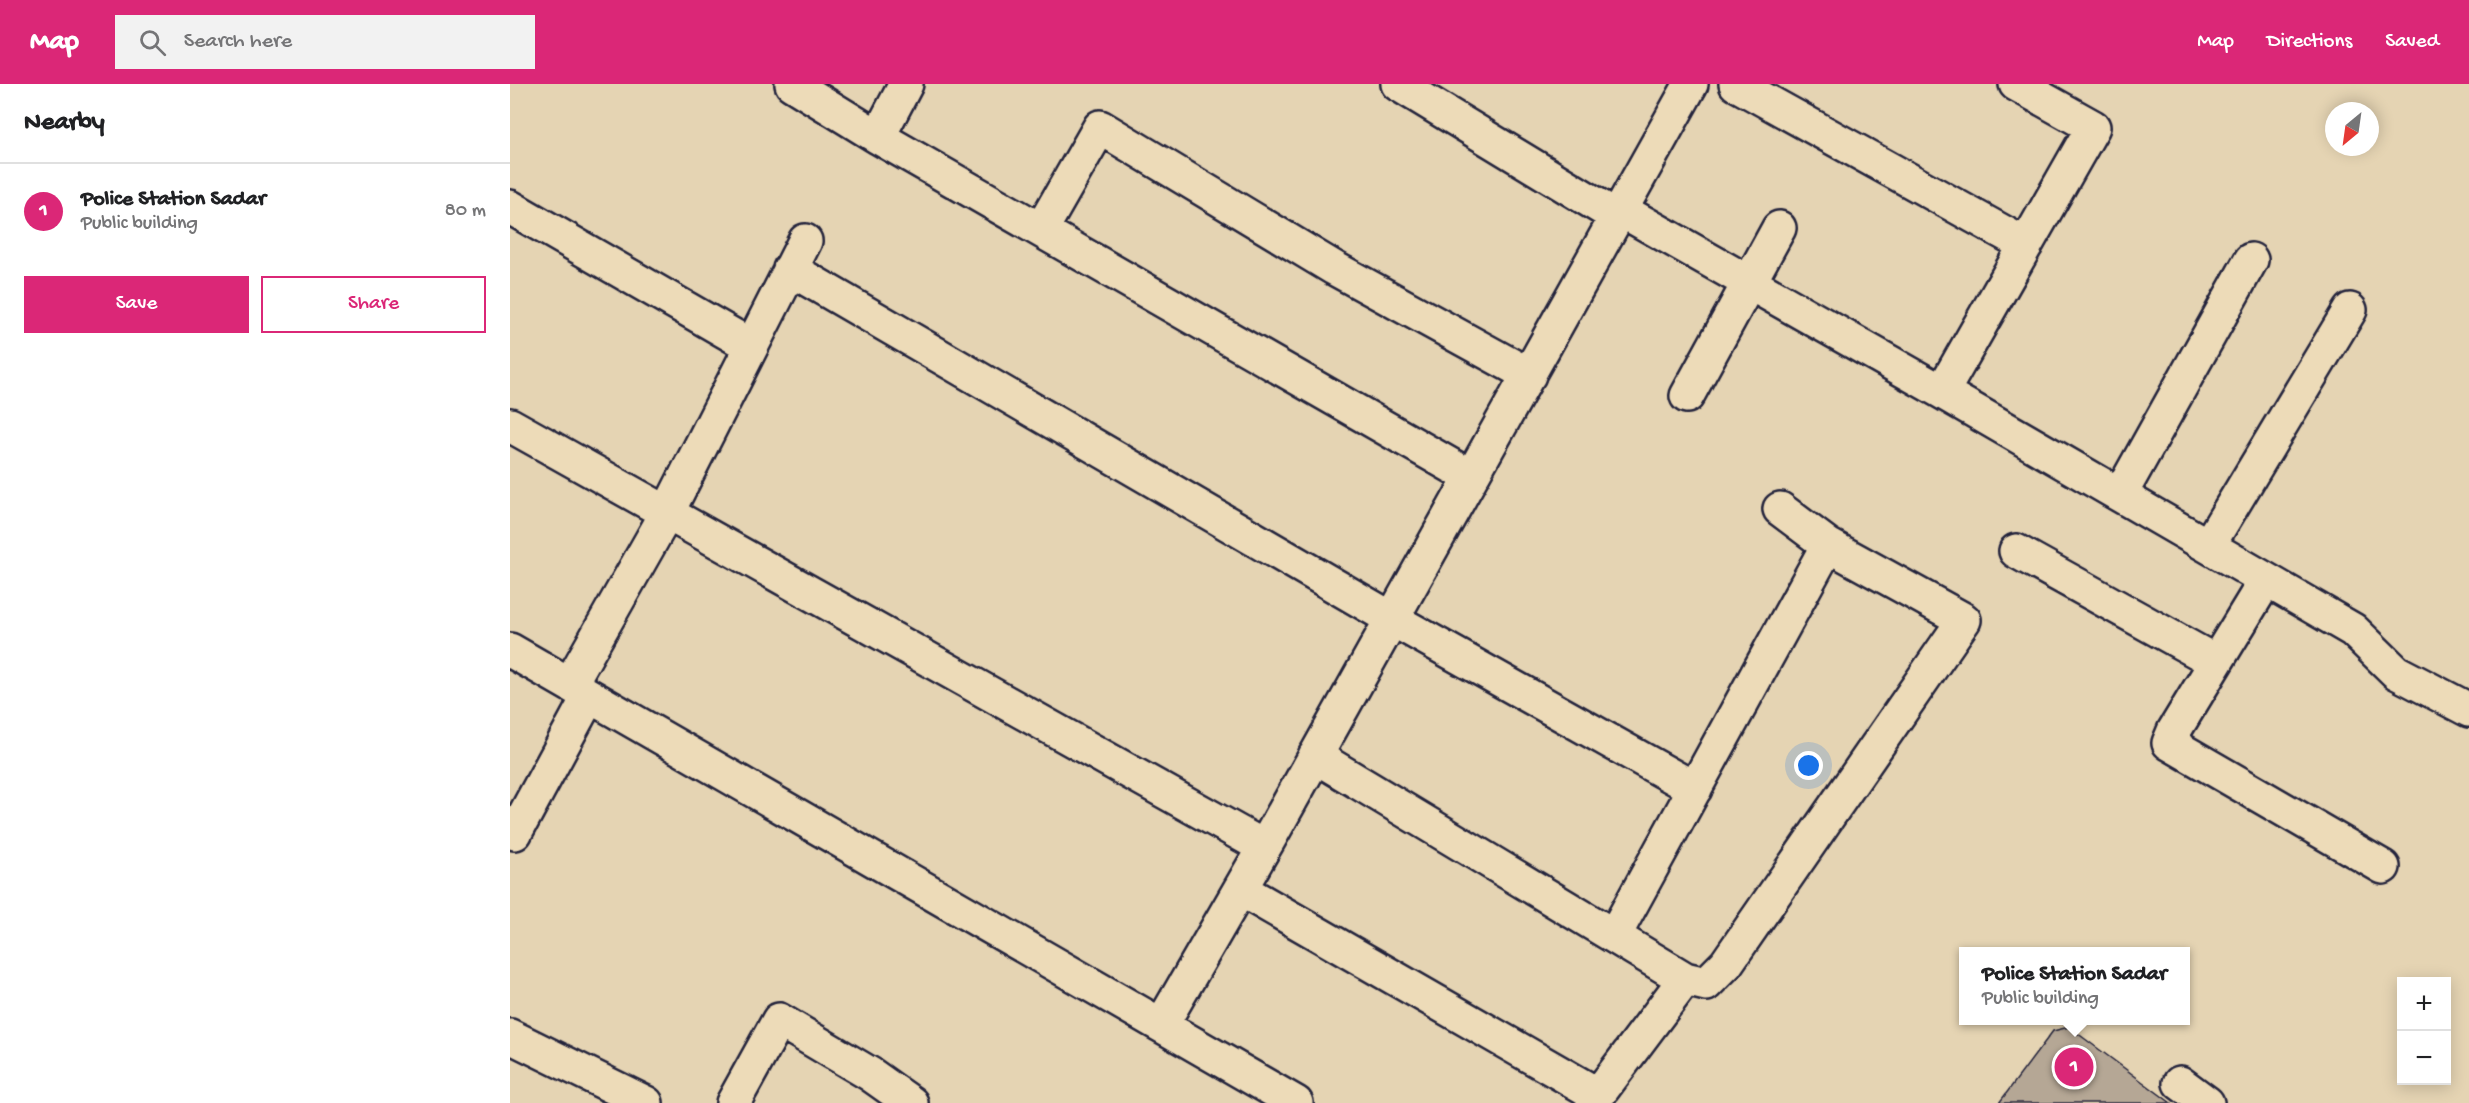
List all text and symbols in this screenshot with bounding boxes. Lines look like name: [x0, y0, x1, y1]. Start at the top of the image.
search box: [115, 15, 535, 69]
text: Map: [30, 26, 79, 59]
icon: search: [136, 26, 169, 59]
text: Search here: [184, 29, 292, 55]
text: Map: [2197, 30, 2234, 55]
text: Directions: [2267, 30, 2352, 55]
text: Saved: [2385, 30, 2439, 55]
north arrow: [2325, 102, 2379, 156]
text: Nearby: [24, 108, 105, 139]
text: Police Station Sadar: [81, 187, 266, 213]
text: 1: [39, 200, 48, 223]
text: 80 m: [445, 200, 486, 223]
text: Public building: [81, 213, 198, 236]
button: Save: [24, 276, 249, 333]
button: Share: [261, 276, 486, 333]
your location: [1794, 751, 1823, 780]
popup: [1959, 947, 2190, 1025]
text: Police Station Sadar: [1982, 962, 2167, 988]
map controls: [2397, 977, 2451, 1085]
button: +: [2397, 977, 2451, 1031]
text: Public building: [1982, 988, 2099, 1011]
button: −: [2397, 1031, 2451, 1085]
pin: 1: [2054, 1044, 2094, 1090]

